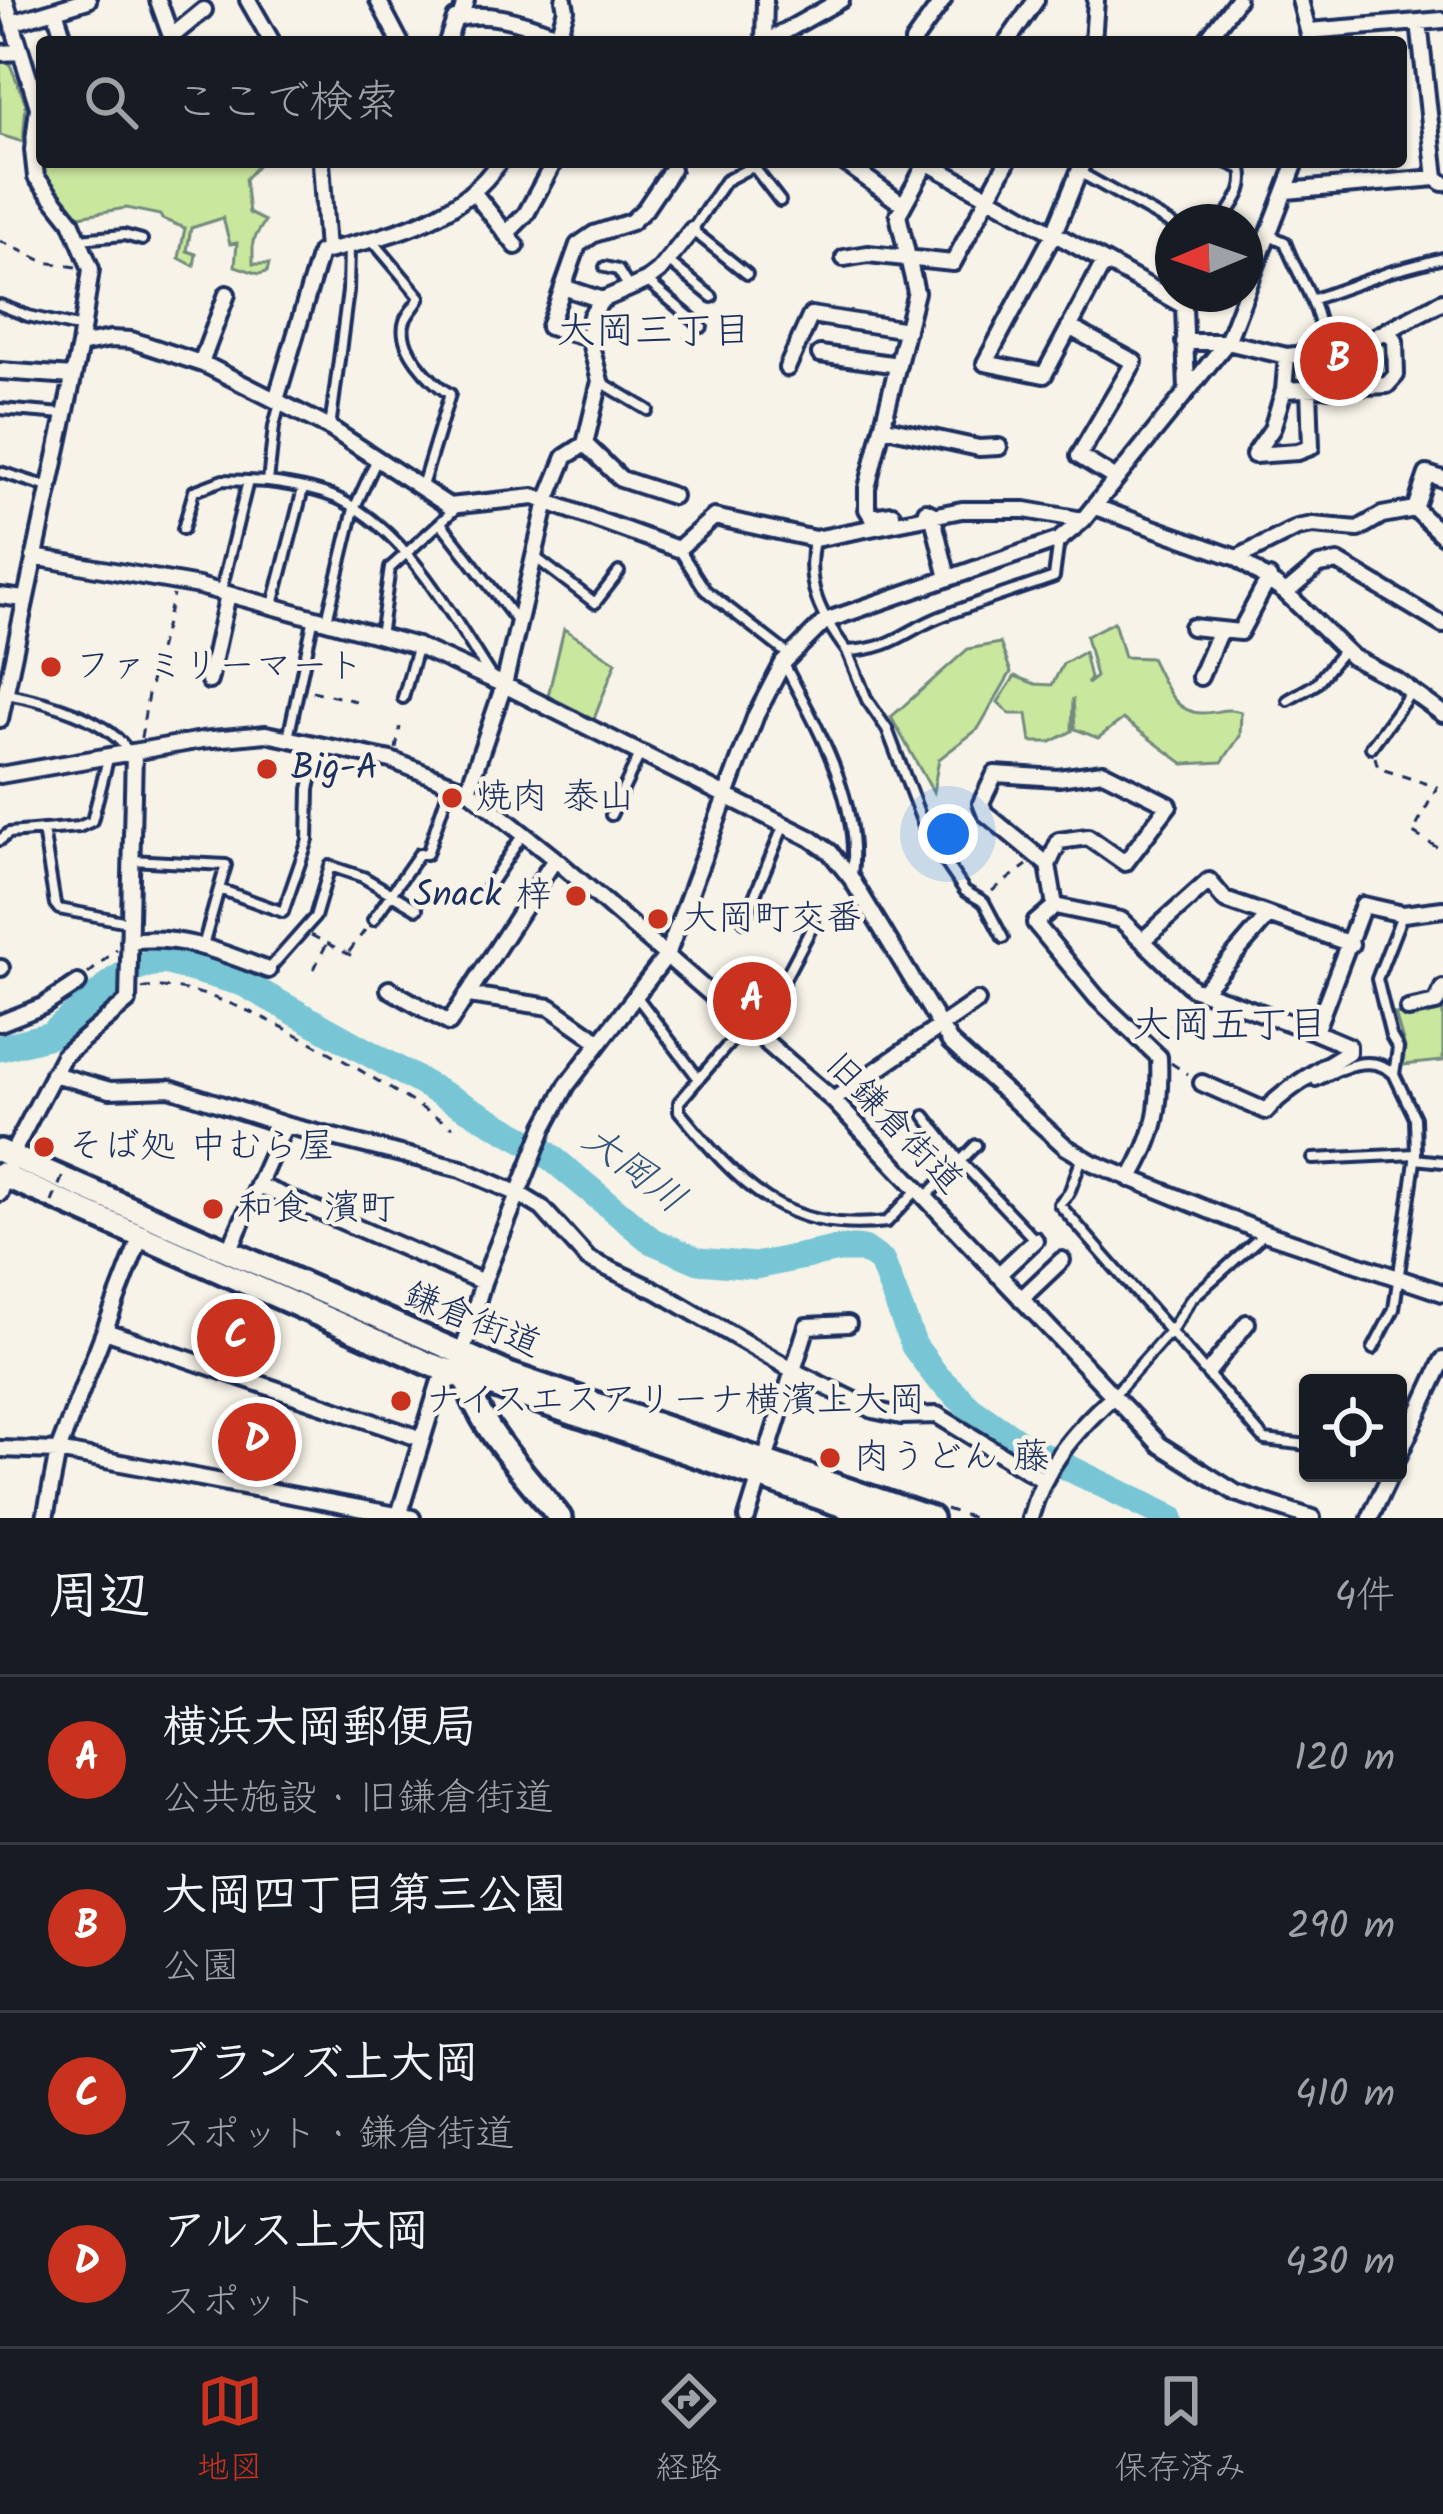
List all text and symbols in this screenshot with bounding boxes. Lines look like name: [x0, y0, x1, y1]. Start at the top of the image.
search box: [36, 36, 1407, 168]
text: ここで検索: [174, 68, 399, 140]
icon: search: [78, 69, 144, 135]
north arrow: [1155, 204, 1263, 312]
district label: 大岡三丁目: [556, 302, 752, 364]
pin: B: [1300, 316, 1378, 406]
place label: ファミリーマート: [75, 639, 364, 696]
marker: ファミリーマート: [38, 654, 64, 680]
place label: Big-A: [291, 741, 378, 798]
marker: Big-A: [254, 756, 280, 782]
place label: 焼肉 泰山: [476, 770, 634, 827]
marker: 焼肉 泰山: [439, 785, 465, 811]
your location: [918, 804, 978, 864]
place label: Snack 梓: [413, 868, 552, 925]
marker: Snack 梓: [563, 883, 589, 909]
place label: 大岡町交番: [682, 891, 862, 948]
marker: 大岡町交番: [645, 906, 671, 932]
pin: A: [713, 956, 791, 1046]
district label: 大岡五丁目: [1132, 996, 1328, 1058]
street label: 旧鎌倉街道: [810, 1039, 976, 1209]
water label: 大岡川: [568, 1111, 698, 1231]
place label: そば処 中むら屋: [68, 1119, 334, 1176]
marker: そば処 中むら屋: [31, 1134, 57, 1160]
place label: 和食 濱町: [237, 1181, 395, 1238]
marker: 和食 濱町: [200, 1196, 226, 1222]
street label: 鎌倉街道: [395, 1268, 549, 1374]
pin: C: [197, 1293, 275, 1383]
place label: ナイスエスアリーナ横濱上大岡: [425, 1373, 925, 1430]
map controls: [1299, 1374, 1407, 1482]
button: locate: [1299, 1374, 1407, 1482]
marker: ナイスエスアリーナ横濱上大岡: [388, 1388, 414, 1414]
pin: D: [218, 1397, 296, 1487]
place label: 肉うどん 藤: [854, 1430, 1049, 1487]
marker: 肉うどん 藤: [817, 1445, 843, 1471]
text: 周辺: [48, 1558, 150, 1639]
text: 4件: [1335, 1567, 1395, 1629]
text: 横浜大岡郵便局: [162, 1693, 477, 1765]
text: A: [75, 1729, 99, 1791]
text: 120 m: [1294, 1729, 1395, 1791]
text: 公共施設 · 旧鎌倉街道: [162, 1769, 554, 1831]
text: 大岡四丁目第三公園: [162, 1861, 567, 1933]
text: B: [75, 1897, 99, 1959]
text: 290 m: [1287, 1897, 1395, 1959]
text: 公園: [162, 1937, 240, 1999]
text: ブランズ上大岡: [162, 2029, 479, 2101]
text: C: [75, 2065, 99, 2127]
text: 410 m: [1295, 2065, 1395, 2127]
text: スポット · 鎌倉街道: [162, 2105, 515, 2167]
text: アルス上大岡: [162, 2197, 429, 2269]
text: D: [74, 2233, 100, 2295]
text: 430 m: [1285, 2233, 1395, 2295]
text: スポット: [162, 2273, 318, 2335]
tab: 地図: [197, 2368, 263, 2496]
tab: 経路: [656, 2368, 722, 2496]
tab: 保存済み: [1115, 2368, 1247, 2496]

